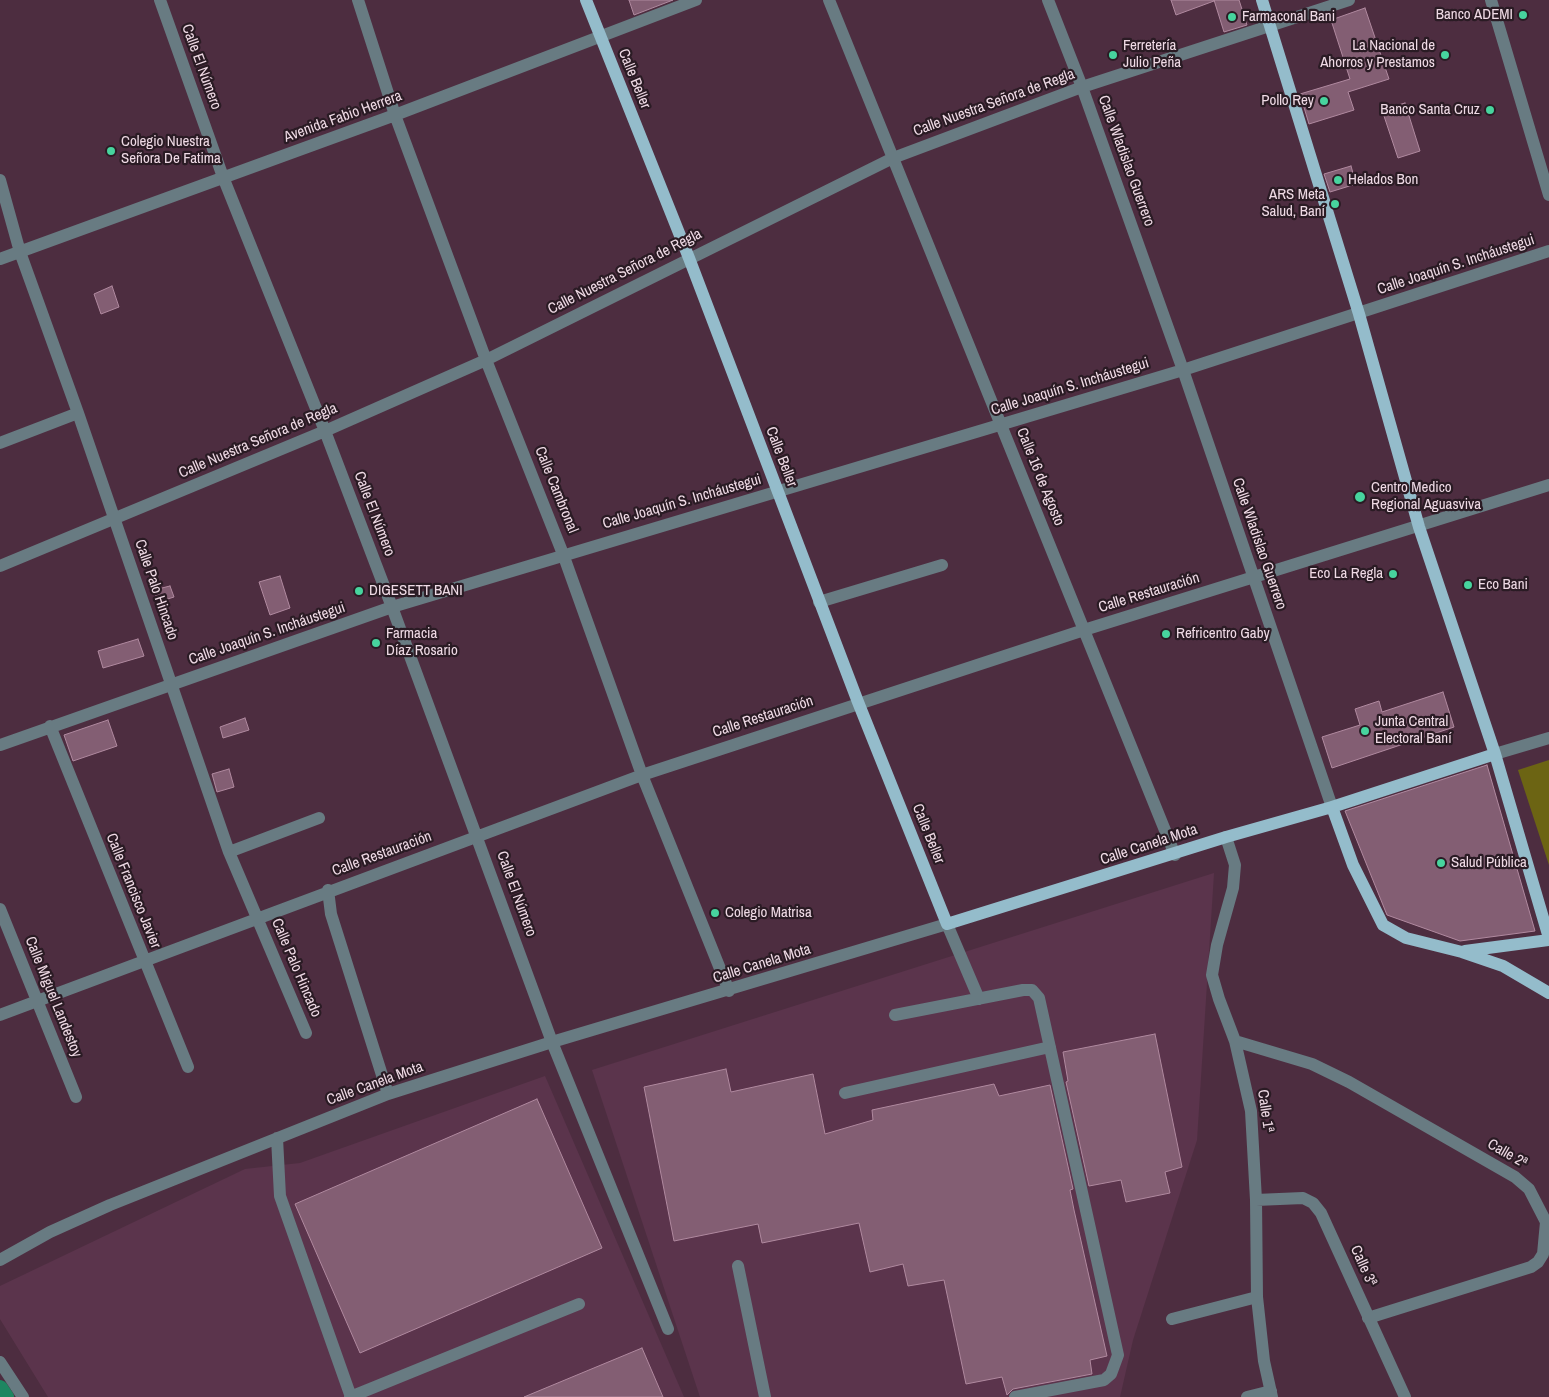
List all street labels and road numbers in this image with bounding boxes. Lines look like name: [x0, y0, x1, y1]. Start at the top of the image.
street label: Calle El Número: [177, 22, 225, 112]
street label: Calle Beller: [614, 46, 654, 112]
street label: Calle Nuestra Señora de Regla: [911, 65, 1077, 141]
street label: Avenida Fabio Herrera: [282, 87, 404, 147]
street label: Calle Wladislao Guerrero: [1094, 93, 1158, 229]
street label: Calle Nuestra Señora de Regla: [545, 225, 705, 319]
street label: Calle Joaquín S. Incháustegui: [1375, 231, 1537, 299]
street label: Calle Joaquín S. Incháustegui: [989, 354, 1151, 420]
street label: Calle Nuestra Señora de Regla: [176, 399, 340, 483]
street label: Calle Beller: [761, 424, 801, 490]
street label: Calle 16 de Agosto: [1012, 425, 1068, 529]
street label: Calle Cambronal: [531, 444, 581, 536]
street label: Calle El Número: [350, 469, 398, 559]
street label: Calle Joaquín S. Incháustegui: [601, 471, 763, 533]
street label: Calle Wladislao Guerrero: [1228, 476, 1290, 612]
street label: Calle Palo Hincado: [130, 537, 182, 643]
street label: Calle Restauración: [1096, 569, 1202, 617]
street label: Calle Joaquín S. Incháustegui: [186, 599, 348, 669]
street label: Calle Restauración: [710, 692, 816, 742]
street label: Calle Beller: [908, 801, 948, 867]
street label: Calle Canela Mota: [1098, 821, 1200, 869]
street label: Calle Restauración: [330, 828, 434, 880]
street label: Calle Francisco Javier: [102, 831, 164, 951]
street label: Calle El Número: [492, 849, 540, 939]
street label: Calle Palo Hincado: [267, 916, 325, 1020]
street label: Calle Miguel Landestoy: [21, 934, 85, 1060]
street label: Calle Canela Mota: [711, 941, 813, 987]
street label: Calle Canela Mota: [324, 1058, 426, 1110]
street label: Calle 1ª: [1253, 1089, 1277, 1133]
street label: Calle 2ª: [1484, 1135, 1530, 1173]
street label: Calle 3ª: [1346, 1243, 1380, 1289]

